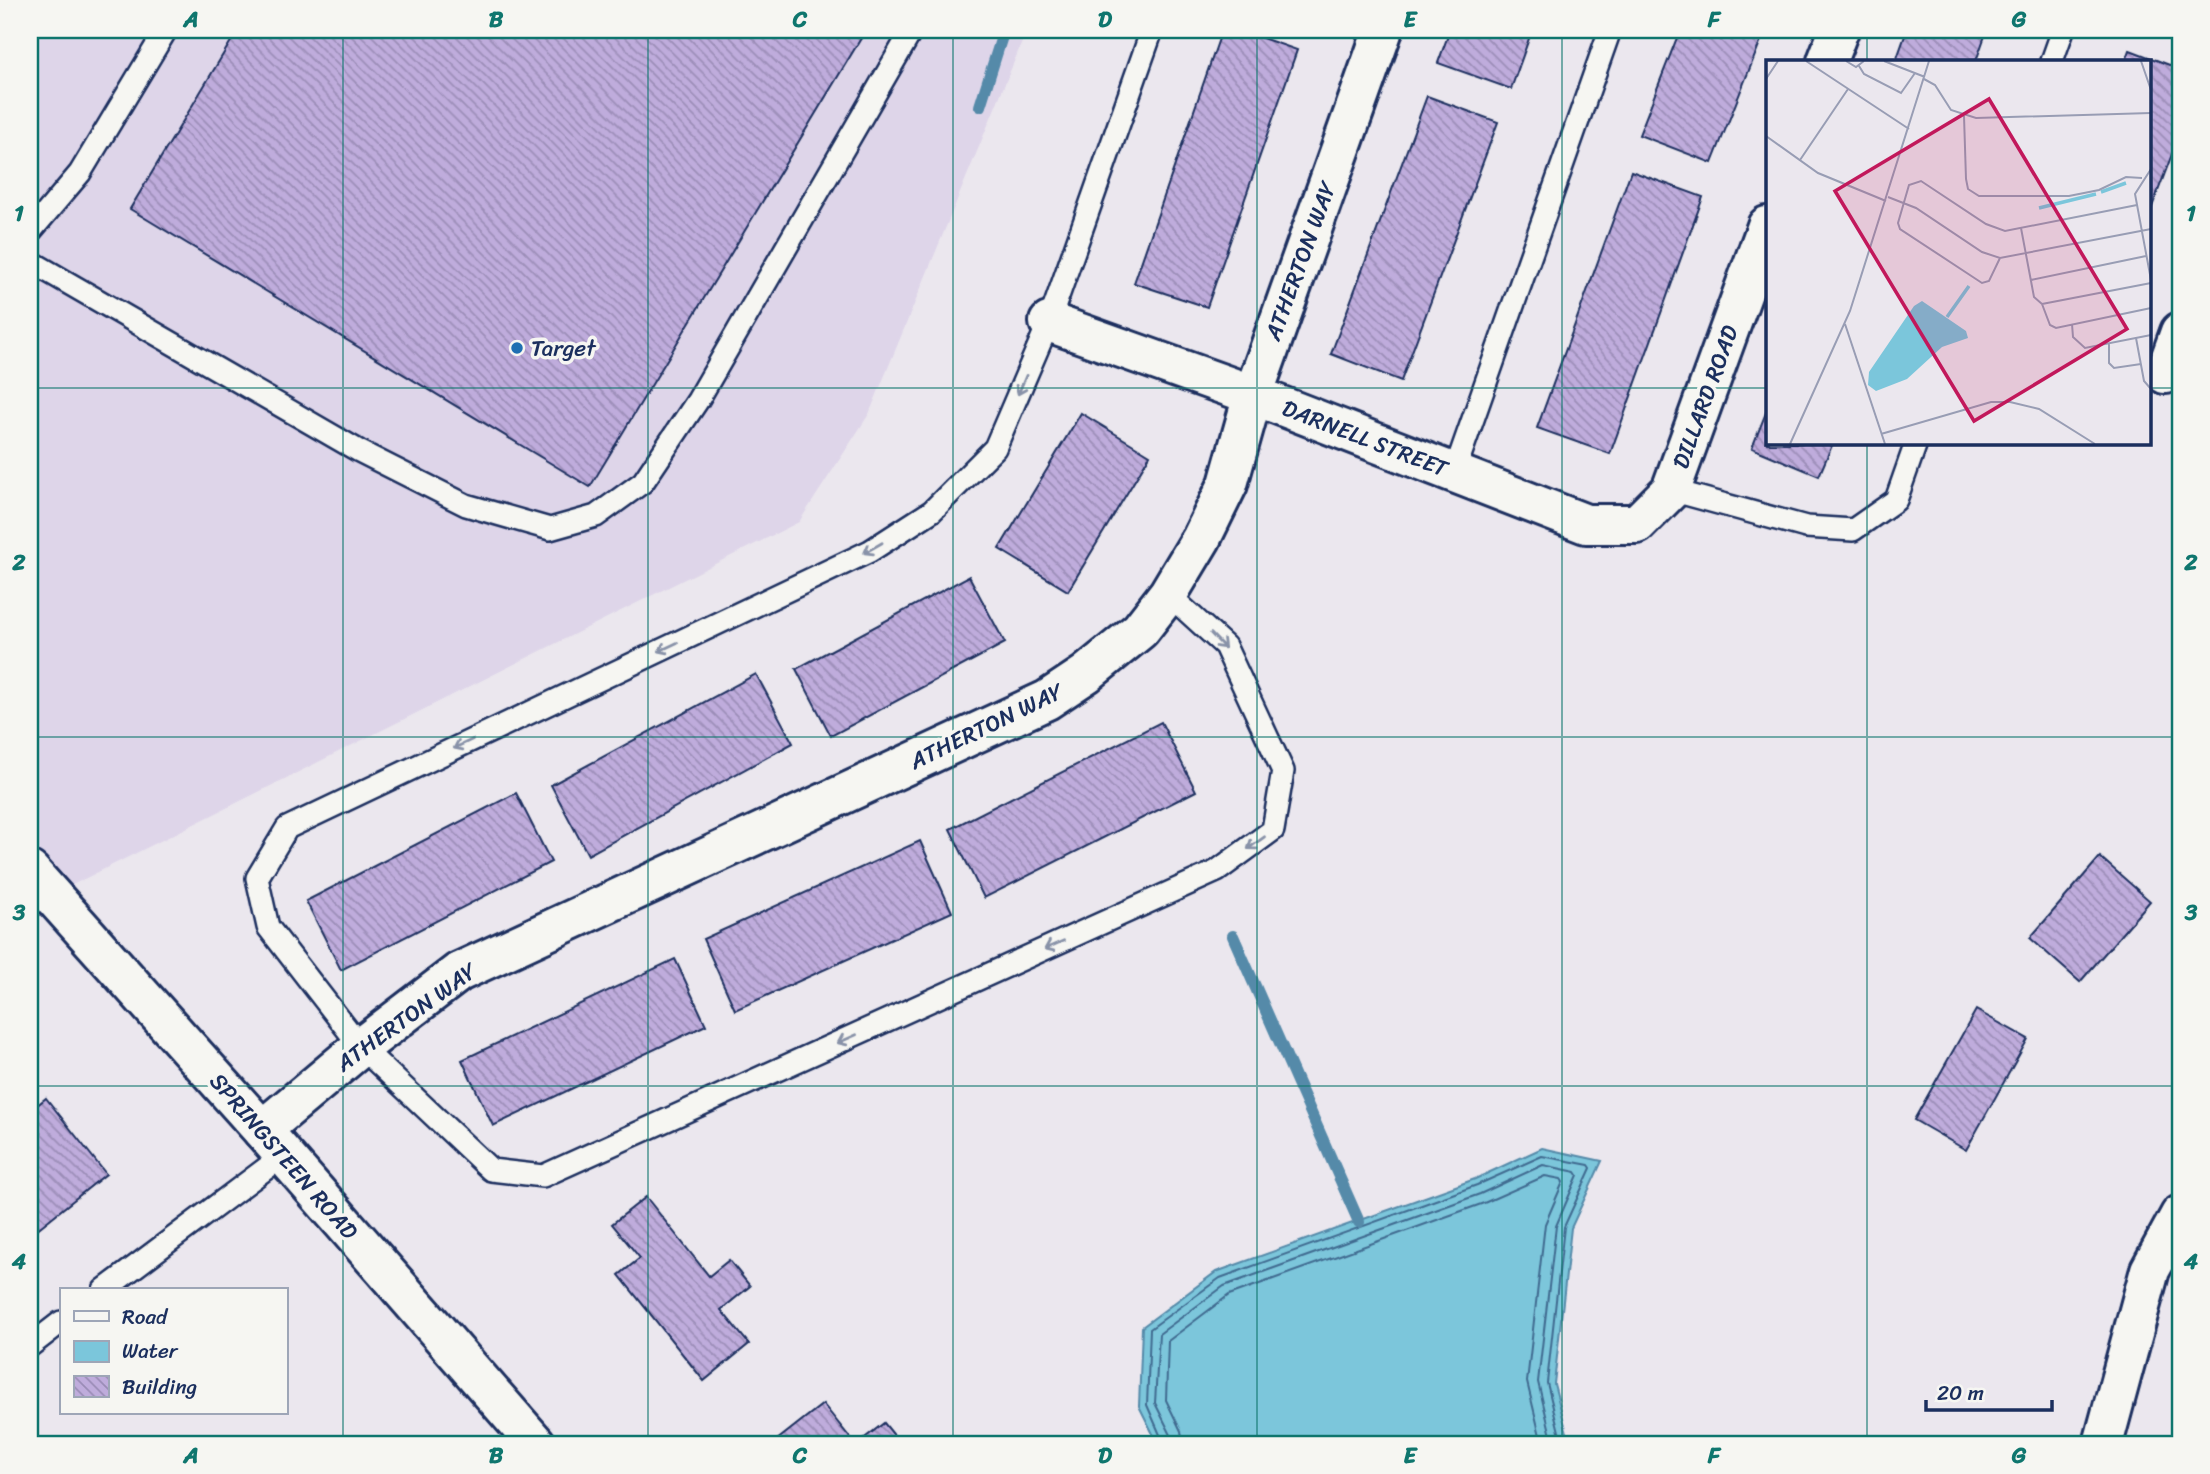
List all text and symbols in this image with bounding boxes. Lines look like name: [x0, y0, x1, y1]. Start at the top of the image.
text: A: [182, 0, 199, 40]
text: B: [489, 0, 504, 40]
text: C: [792, 0, 808, 40]
text: D: [1098, 0, 1113, 40]
text: E: [1404, 0, 1419, 40]
text: F: [1707, 0, 1722, 40]
text: G: [2011, 0, 2027, 40]
inset map: [1766, 60, 2150, 444]
street label: ATHERTON WAY: [1252, 175, 1349, 347]
text: 1: [14, 193, 24, 234]
text: 1: [2186, 193, 2196, 234]
street label: DILLARD ROAD: [1661, 319, 1751, 475]
place label: Target: [531, 328, 597, 369]
marker: Target: [509, 340, 525, 356]
one-way arrow: [1015, 373, 1028, 395]
street label: DARNELL STREET: [1276, 388, 1455, 490]
one-way arrow: [864, 541, 884, 555]
text: 2: [11, 542, 26, 583]
text: 2: [2183, 542, 2198, 583]
one-way arrow: [1209, 632, 1226, 649]
one-way arrow: [658, 641, 679, 654]
street label: ATHERTON WAY: [901, 671, 1071, 782]
one-way arrow: [453, 738, 474, 752]
one-way arrow: [1247, 835, 1266, 850]
text: 3: [12, 892, 26, 933]
text: 3: [2184, 892, 2198, 933]
one-way arrow: [1044, 939, 1065, 952]
street label: ATHERTON WAY: [326, 951, 487, 1084]
one-way arrow: [837, 1033, 858, 1046]
street label: SPRINGSTEEN ROAD: [199, 1063, 368, 1250]
text: 4: [11, 1241, 27, 1282]
text: 4: [2183, 1241, 2199, 1282]
legend: [60, 1288, 287, 1414]
text: Road: [122, 1298, 169, 1336]
text: Water: [122, 1332, 179, 1370]
text: Building: [122, 1368, 198, 1406]
scale bar: [1926, 1369, 2052, 1413]
text: 20 m: [1937, 1374, 1984, 1412]
text: A: [182, 1435, 199, 1474]
text: B: [489, 1435, 504, 1474]
text: C: [792, 1435, 808, 1474]
text: D: [1098, 1435, 1113, 1474]
text: E: [1404, 1435, 1419, 1474]
text: F: [1707, 1435, 1722, 1474]
text: G: [2011, 1435, 2027, 1474]

